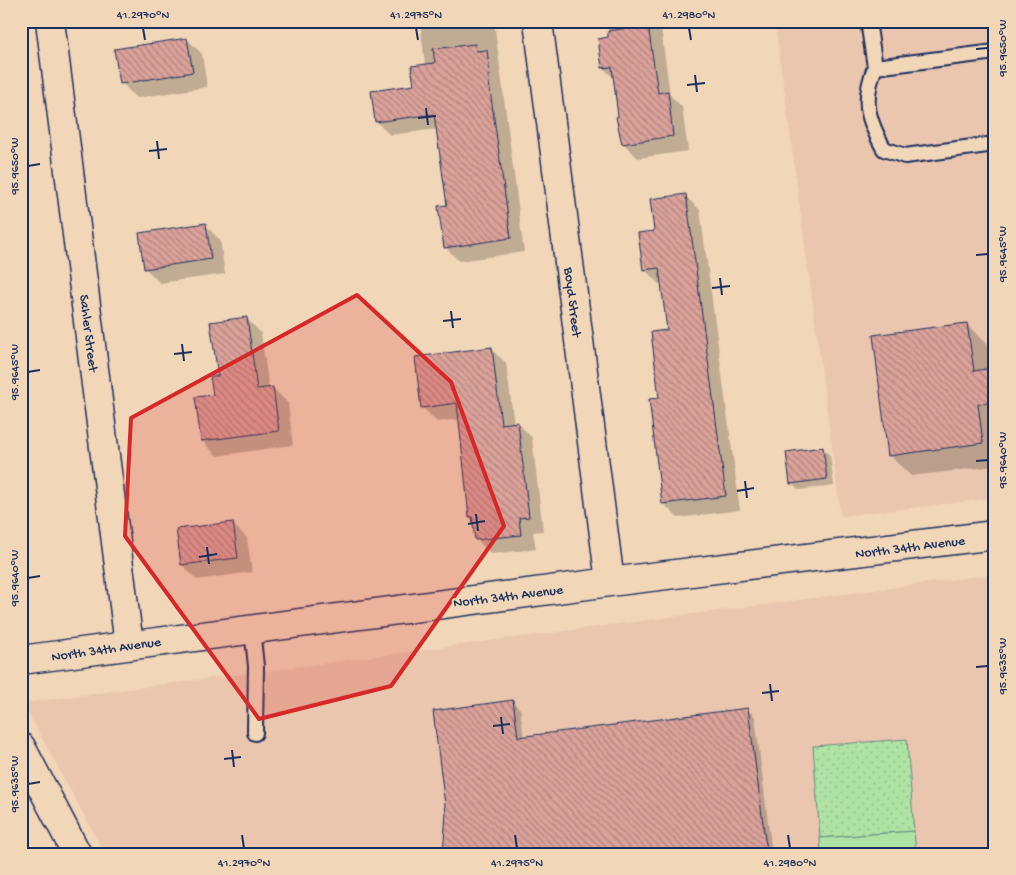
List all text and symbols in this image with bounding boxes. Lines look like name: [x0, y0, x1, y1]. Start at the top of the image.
text: 41.2970°N: [117, 9, 169, 23]
text: 41.2975°N: [390, 9, 442, 23]
text: 41.2980°N: [663, 9, 716, 23]
text: 95.9650°W: [997, 20, 1011, 77]
text: 95.9650°W: [9, 138, 23, 195]
text: 95.9645°W: [997, 226, 1011, 283]
street label: Boyd Street: [559, 265, 584, 339]
street label: Sahler Street: [74, 294, 101, 374]
text: 95.9645°W: [9, 344, 23, 401]
text: 95.9640°W: [997, 432, 1011, 489]
street label: North 34th Avenue: [854, 533, 967, 564]
text: 95.9640°W: [9, 550, 23, 607]
street label: North 34th Avenue: [452, 582, 565, 613]
street label: North 34th Avenue: [50, 634, 163, 667]
text: 95.9635°W: [997, 638, 1011, 695]
text: 95.9635°W: [9, 756, 23, 813]
text: 41.2970°N: [218, 857, 270, 871]
text: 41.2975°N: [491, 857, 543, 871]
text: 41.2980°N: [764, 857, 817, 871]

